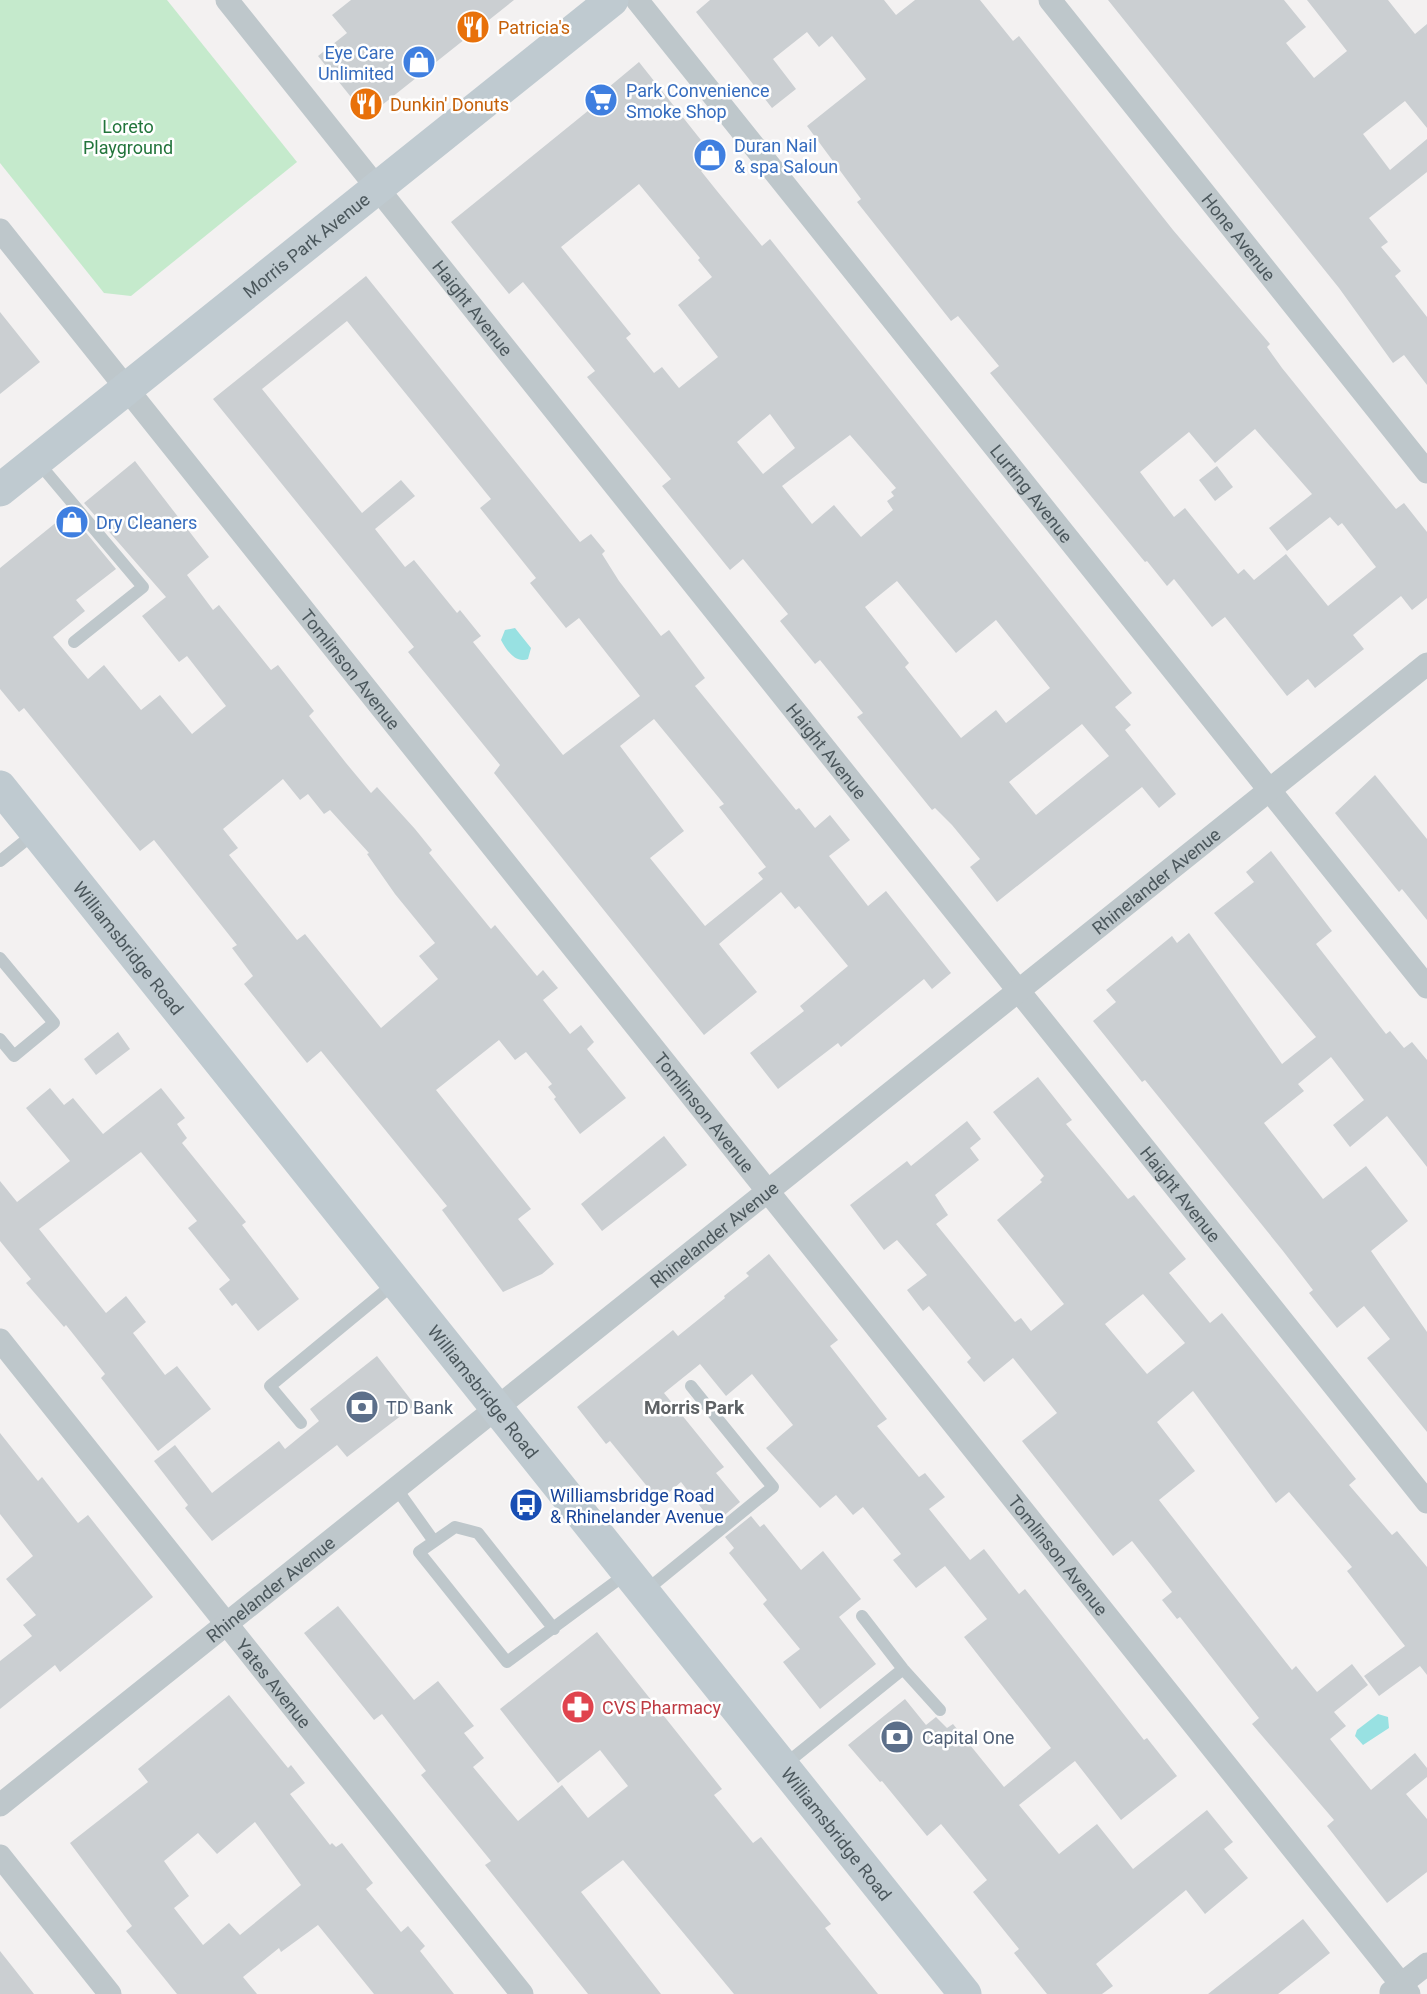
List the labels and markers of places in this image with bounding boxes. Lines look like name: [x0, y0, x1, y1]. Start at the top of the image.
restaurant icon: Patricia's: [454, 8, 492, 46]
place label: Patricia's: [498, 17, 570, 38]
place label: Eye Care Unlimited: [318, 42, 394, 84]
shop icon: Eye Care Unlimited: [400, 43, 438, 81]
place label: Park Convenience Smoke Shop: [626, 80, 770, 122]
supermarket icon: Park Convenience Smoke Shop: [582, 81, 620, 119]
restaurant icon: Dunkin' Donuts: [347, 85, 385, 123]
place label: Dunkin' Donuts: [390, 94, 509, 115]
place label: Duran Nail & spa Saloun: [734, 135, 838, 177]
shop icon: Duran Nail & spa Saloun: [691, 136, 729, 174]
shop icon: Dry Cleaners: [53, 503, 91, 541]
place label: Dry Cleaners: [96, 512, 197, 533]
bank icon: TD Bank: [343, 1388, 381, 1426]
place label: TD Bank: [386, 1397, 454, 1418]
place label: Williamsbridge Road & Rhinelander Avenue: [550, 1485, 724, 1527]
bus stop icon: Williamsbridge Road & Rhinelander Avenue: [507, 1486, 545, 1524]
pharmacy icon: CVS Pharmacy: [559, 1688, 597, 1726]
place label: CVS Pharmacy: [602, 1697, 721, 1718]
bank icon: Capital One: [878, 1718, 916, 1756]
place label: Capital One: [922, 1727, 1014, 1748]

